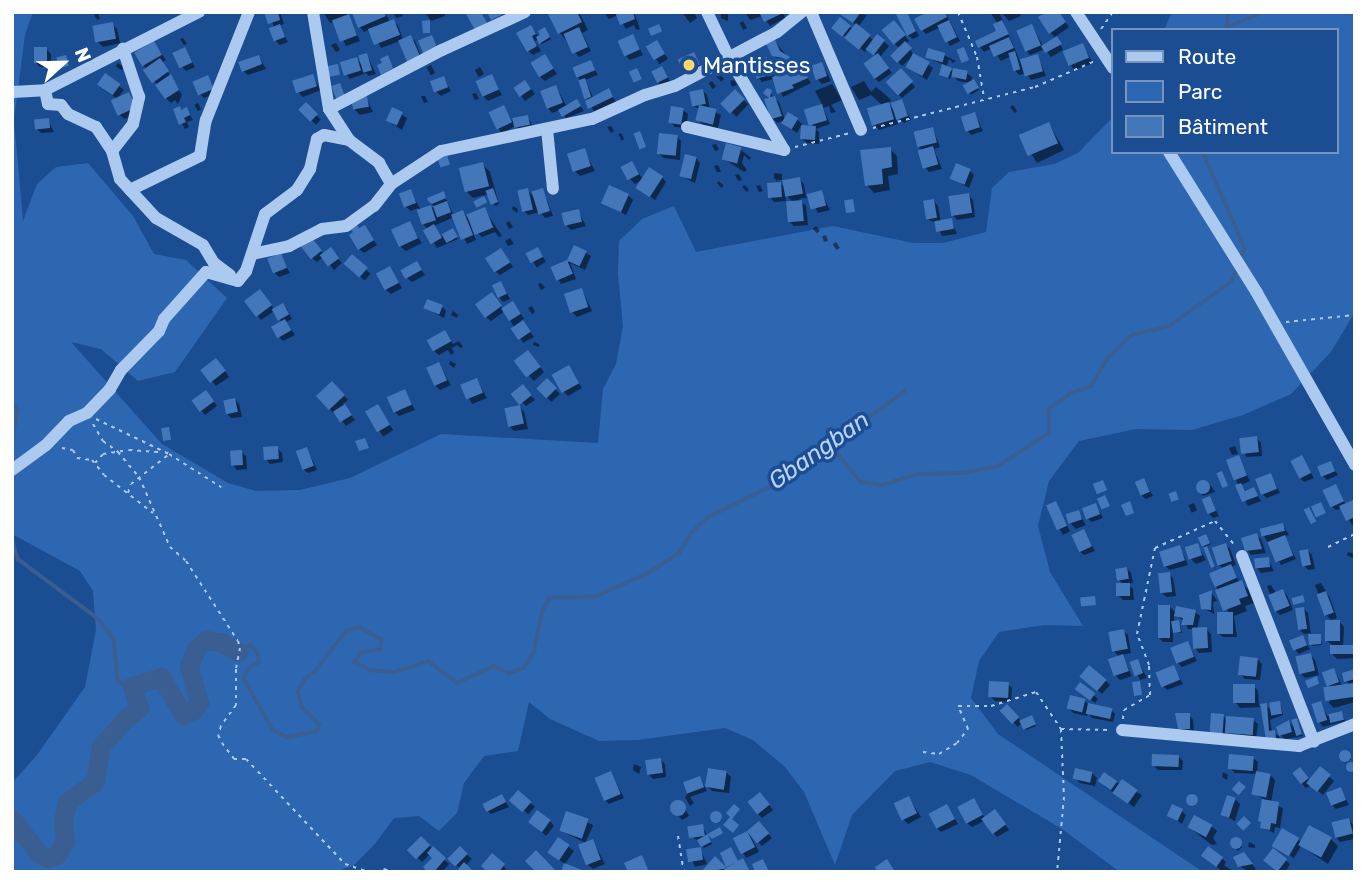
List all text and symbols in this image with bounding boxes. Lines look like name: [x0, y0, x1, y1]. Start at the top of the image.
north arrow: [28, 28, 98, 98]
legend: [1112, 28, 1339, 154]
text: N: [70, 44, 96, 66]
text: Route: [1178, 44, 1236, 69]
place label: Mantisses: [703, 51, 810, 79]
marker: Mantisses: [681, 57, 697, 73]
text: Parc: [1178, 79, 1222, 104]
text: Bâtiment: [1178, 114, 1268, 139]
water label: Gbangban: [763, 406, 875, 496]

